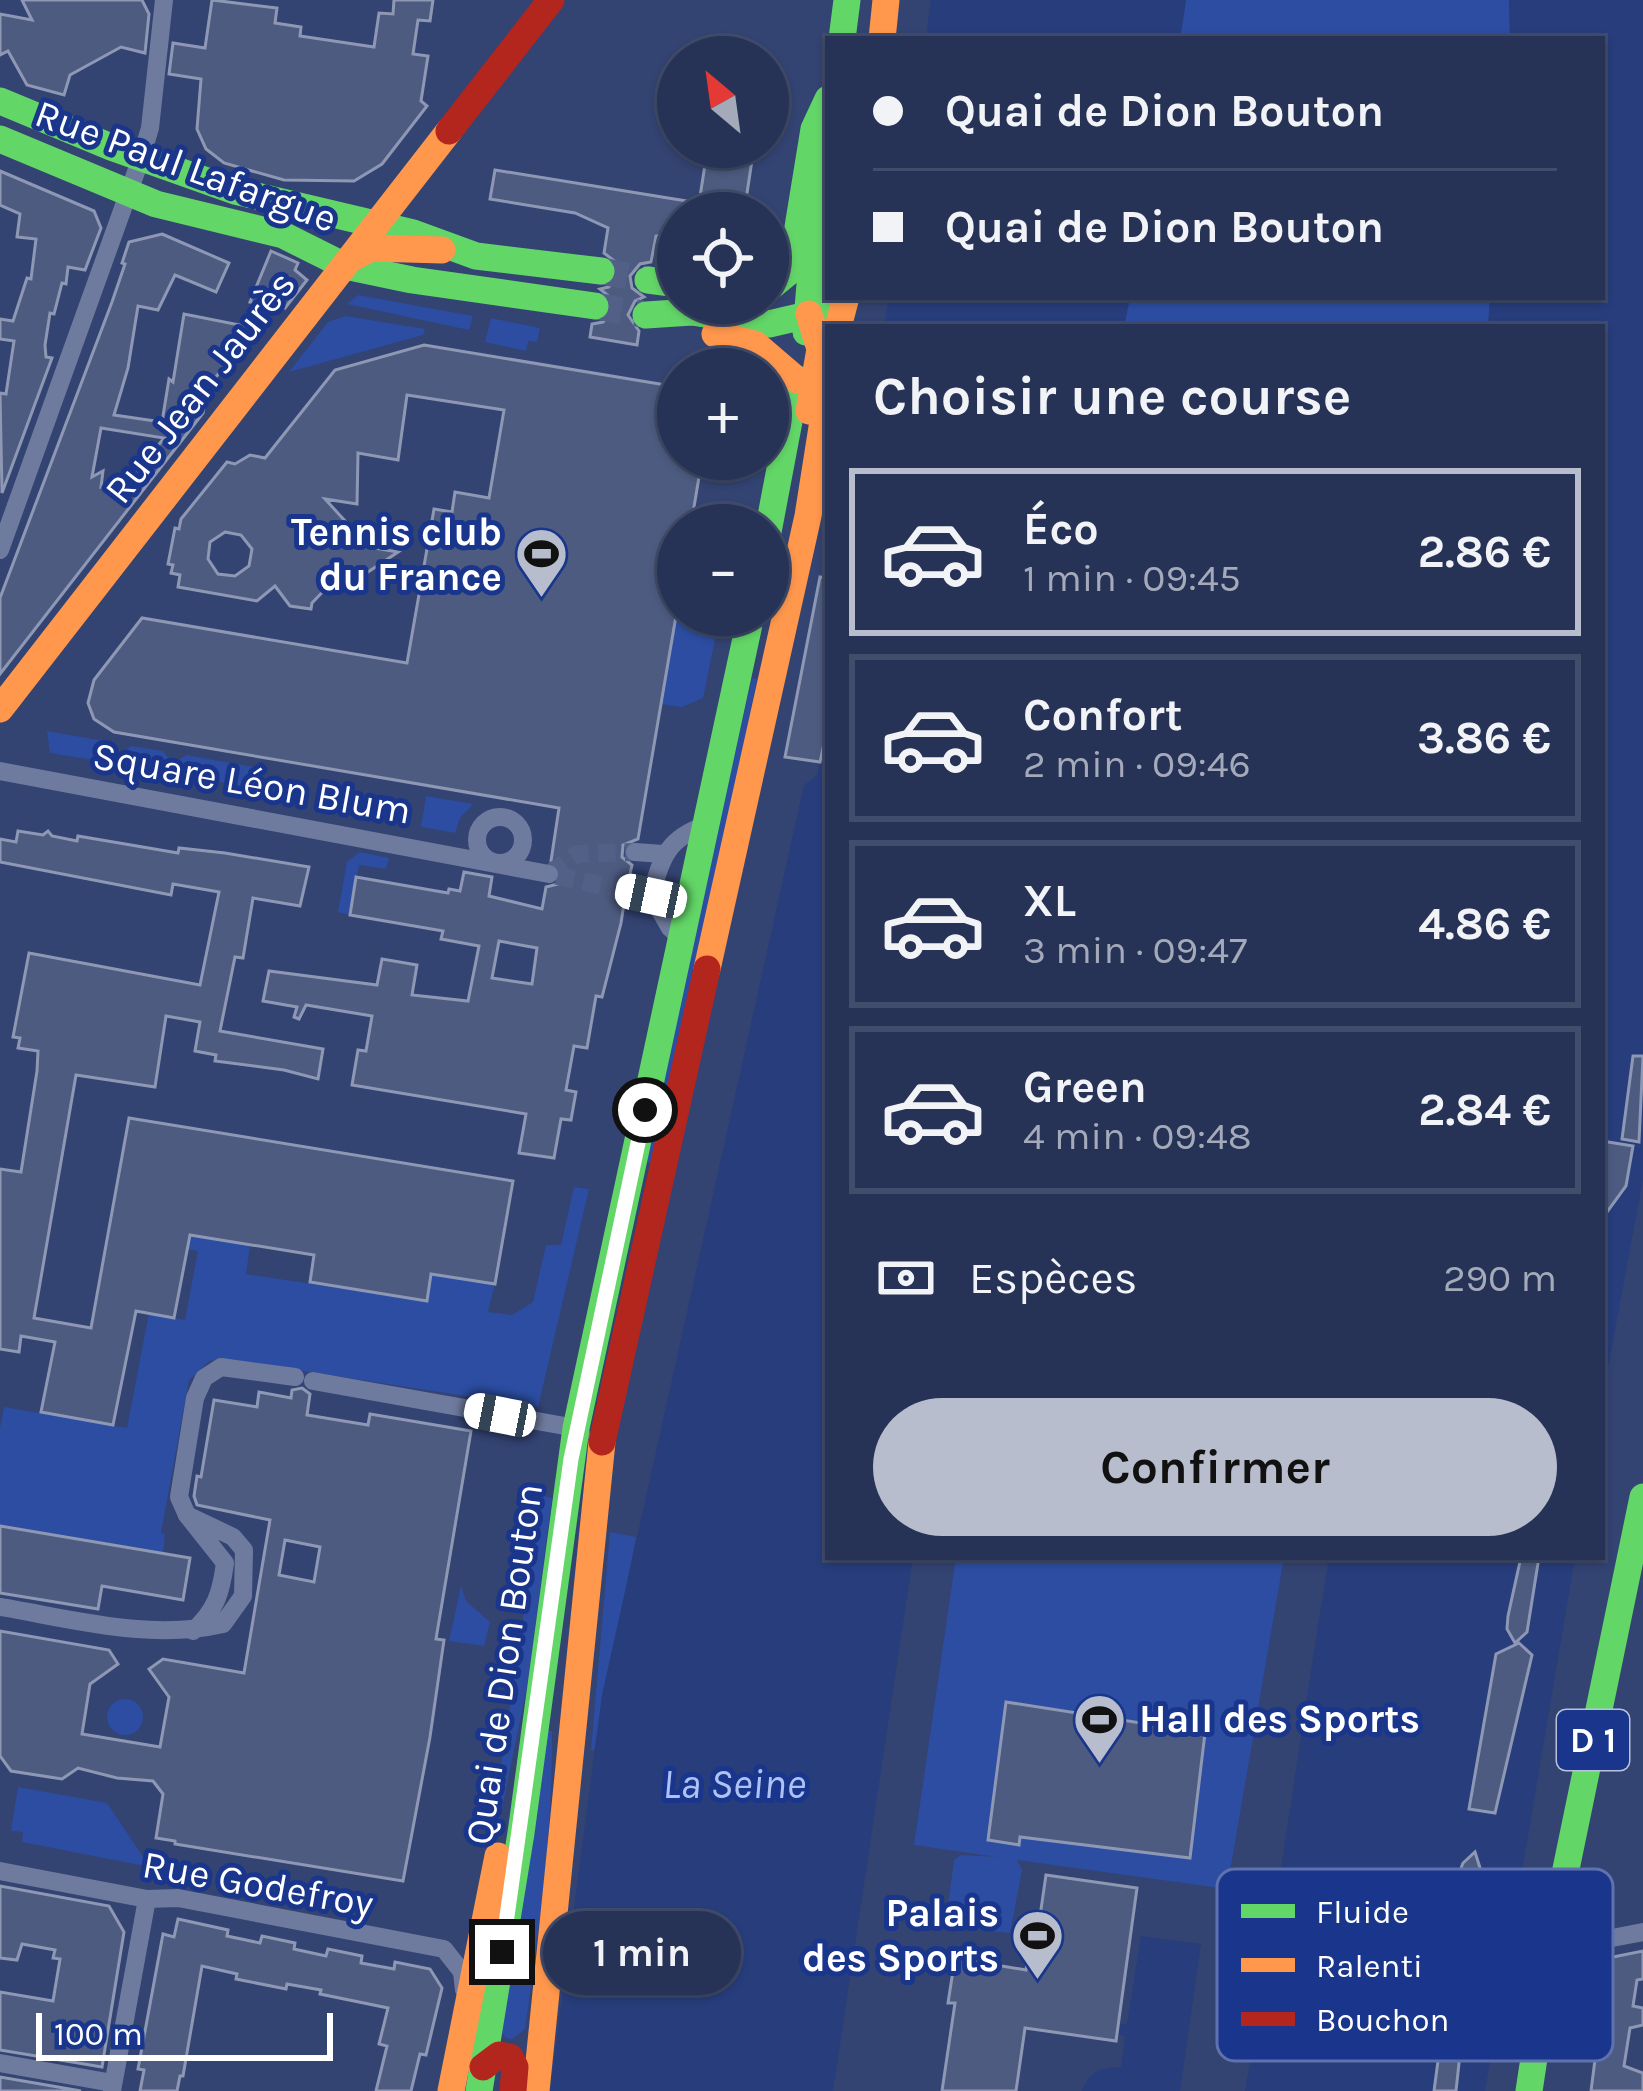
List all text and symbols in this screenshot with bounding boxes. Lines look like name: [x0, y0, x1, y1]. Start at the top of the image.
north arrow: [657, 36, 789, 168]
map controls: [657, 36, 789, 636]
text: Quai de Dion Bouton: [945, 85, 1384, 137]
street label: Rue Paul Lafargue: [29, 90, 343, 242]
button: locate: [657, 192, 789, 324]
text: Quai de Dion Bouton: [945, 201, 1384, 253]
street label: Rue Jean Jaurès: [95, 262, 305, 512]
button: +: [657, 348, 789, 480]
text: Choisir une course: [873, 364, 1351, 428]
icon: car: [879, 498, 987, 606]
text: Éco: [1023, 503, 1099, 555]
button: −: [657, 504, 789, 636]
place label: Tennis club du France: [291, 509, 502, 600]
sports icon: Tennis club du France: [513, 526, 569, 600]
text: 2.86 €: [1418, 526, 1551, 578]
text: 1 min · 09:45: [1023, 555, 1241, 601]
icon: car: [879, 684, 987, 792]
text: Confort: [1023, 689, 1182, 741]
text: 3.86 €: [1417, 712, 1551, 764]
street label: Square Léon Blum: [89, 732, 415, 834]
text: 2 min · 09:46: [1023, 741, 1251, 787]
icon: car: [879, 870, 987, 978]
car: [612, 871, 690, 921]
text: XL: [1023, 875, 1076, 927]
text: 4.86 €: [1418, 898, 1551, 950]
text: 3 min · 09:47: [1023, 927, 1247, 973]
icon: car: [879, 1056, 987, 1164]
text: Green: [1023, 1061, 1147, 1113]
route start: [618, 1083, 672, 1137]
text: 2.84 €: [1418, 1084, 1551, 1136]
text: 4 min · 09:48: [1023, 1113, 1252, 1159]
icon: cash: [873, 1245, 939, 1311]
text: Espèces: [969, 1252, 1137, 1304]
text: 290 m: [1443, 1255, 1557, 1301]
car: [461, 1390, 539, 1440]
button: Confirmer: [873, 1398, 1557, 1536]
street label: Quai de Dion Bouton: [456, 1481, 552, 1847]
sports icon: Hall des Sports: [1072, 1691, 1128, 1765]
place label: Hall des Sports: [1139, 1696, 1420, 1742]
road number: D 1: [1557, 1710, 1629, 1770]
water label: La Seine: [662, 1759, 806, 1809]
street label: Rue Godefroy: [139, 1841, 377, 1927]
legend: [1217, 1869, 1613, 2061]
place label: Palais des Sports: [802, 1890, 999, 1981]
text: Fluide: [1316, 1893, 1409, 1931]
sports icon: Palais des Sports: [1010, 1907, 1066, 1981]
callout: 1 min: [544, 1910, 742, 1994]
route end: [475, 1925, 529, 1979]
text: 1 min: [593, 1930, 691, 1976]
text: Ralenti: [1316, 1947, 1423, 1985]
text: Bouchon: [1316, 2001, 1449, 2039]
scale bar: [36, 2007, 333, 2060]
text: 100 m: [54, 2015, 143, 2053]

